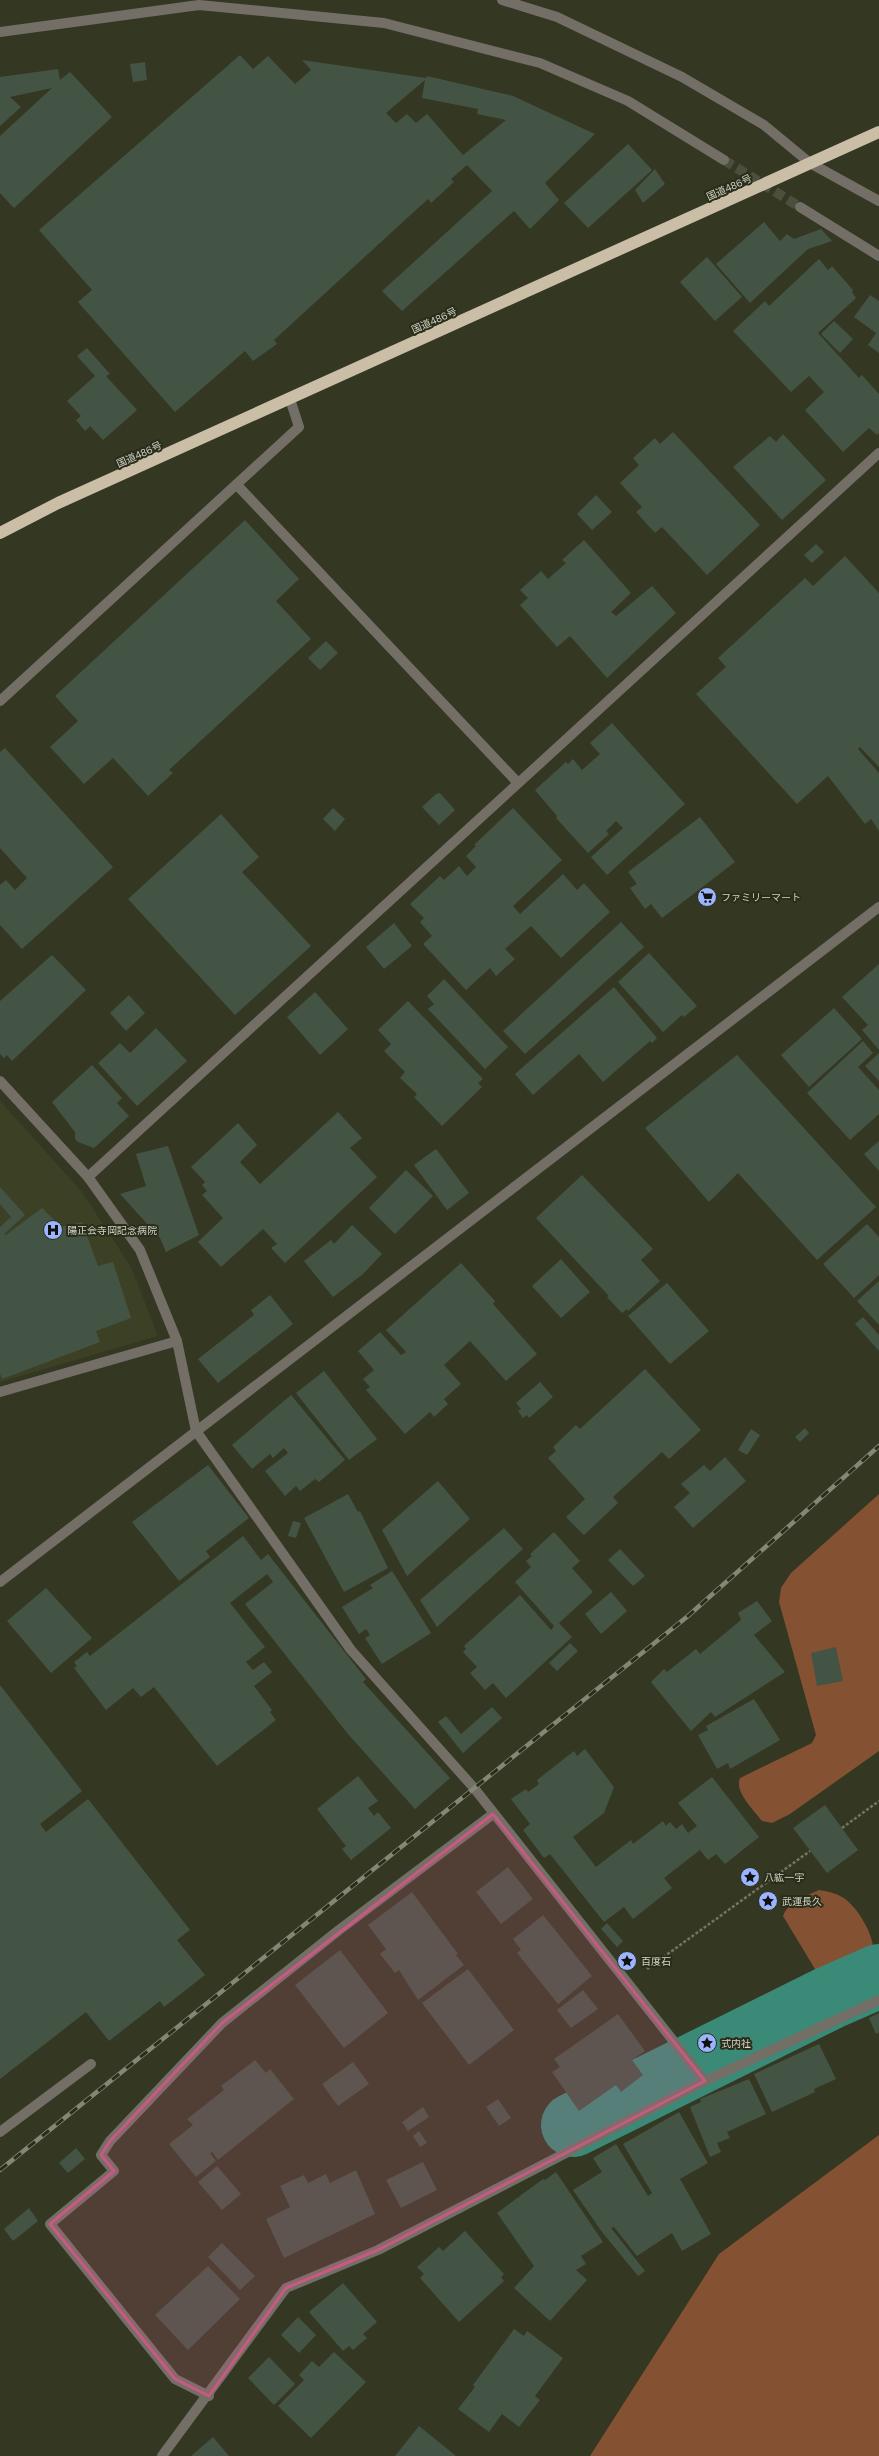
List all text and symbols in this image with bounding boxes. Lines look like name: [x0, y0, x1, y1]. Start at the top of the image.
street label: 国道486号: [704, 172, 754, 203]
street label: 国道486号: [409, 305, 459, 336]
street label: 国道486号: [114, 439, 164, 470]
supermarket icon: ファミリーマート: [696, 886, 718, 908]
place label: ファミリーマート: [721, 891, 801, 904]
hospital icon: 陽正会寺岡記念病院: [42, 1219, 64, 1241]
place label: 陽正会寺岡記念病院: [67, 1224, 157, 1237]
place icon: 八紘一宇: [739, 1866, 761, 1888]
place label: 八紘一宇: [764, 1871, 804, 1884]
place icon: 武運長久: [757, 1890, 779, 1912]
place label: 武運長久: [782, 1895, 822, 1908]
place icon: 百度石: [616, 1950, 638, 1972]
place label: 百度石: [641, 1955, 671, 1968]
place icon: 式内社: [696, 2032, 718, 2054]
place label: 式内社: [721, 2037, 751, 2050]

